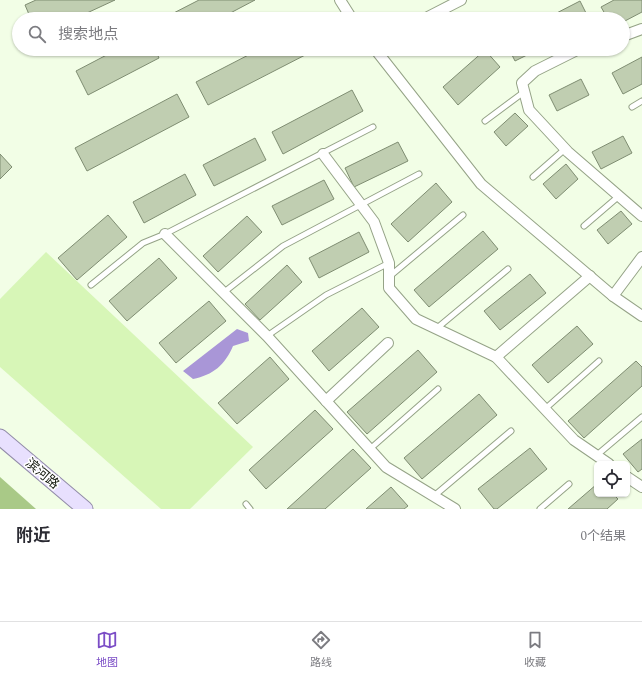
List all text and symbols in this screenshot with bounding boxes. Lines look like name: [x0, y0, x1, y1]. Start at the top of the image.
search box: [12, 12, 630, 56]
icon: search: [26, 23, 48, 45]
text: 搜索地点: [58, 23, 118, 46]
street label: 滨河路: [21, 454, 64, 494]
map controls: [594, 461, 630, 497]
button: locate: [594, 461, 630, 497]
text: 附近: [16, 523, 50, 549]
text: 0个结果: [580, 526, 626, 546]
tab: 地图: [96, 629, 118, 671]
tab: 路线: [310, 629, 332, 671]
tab: 收藏: [524, 629, 546, 671]

